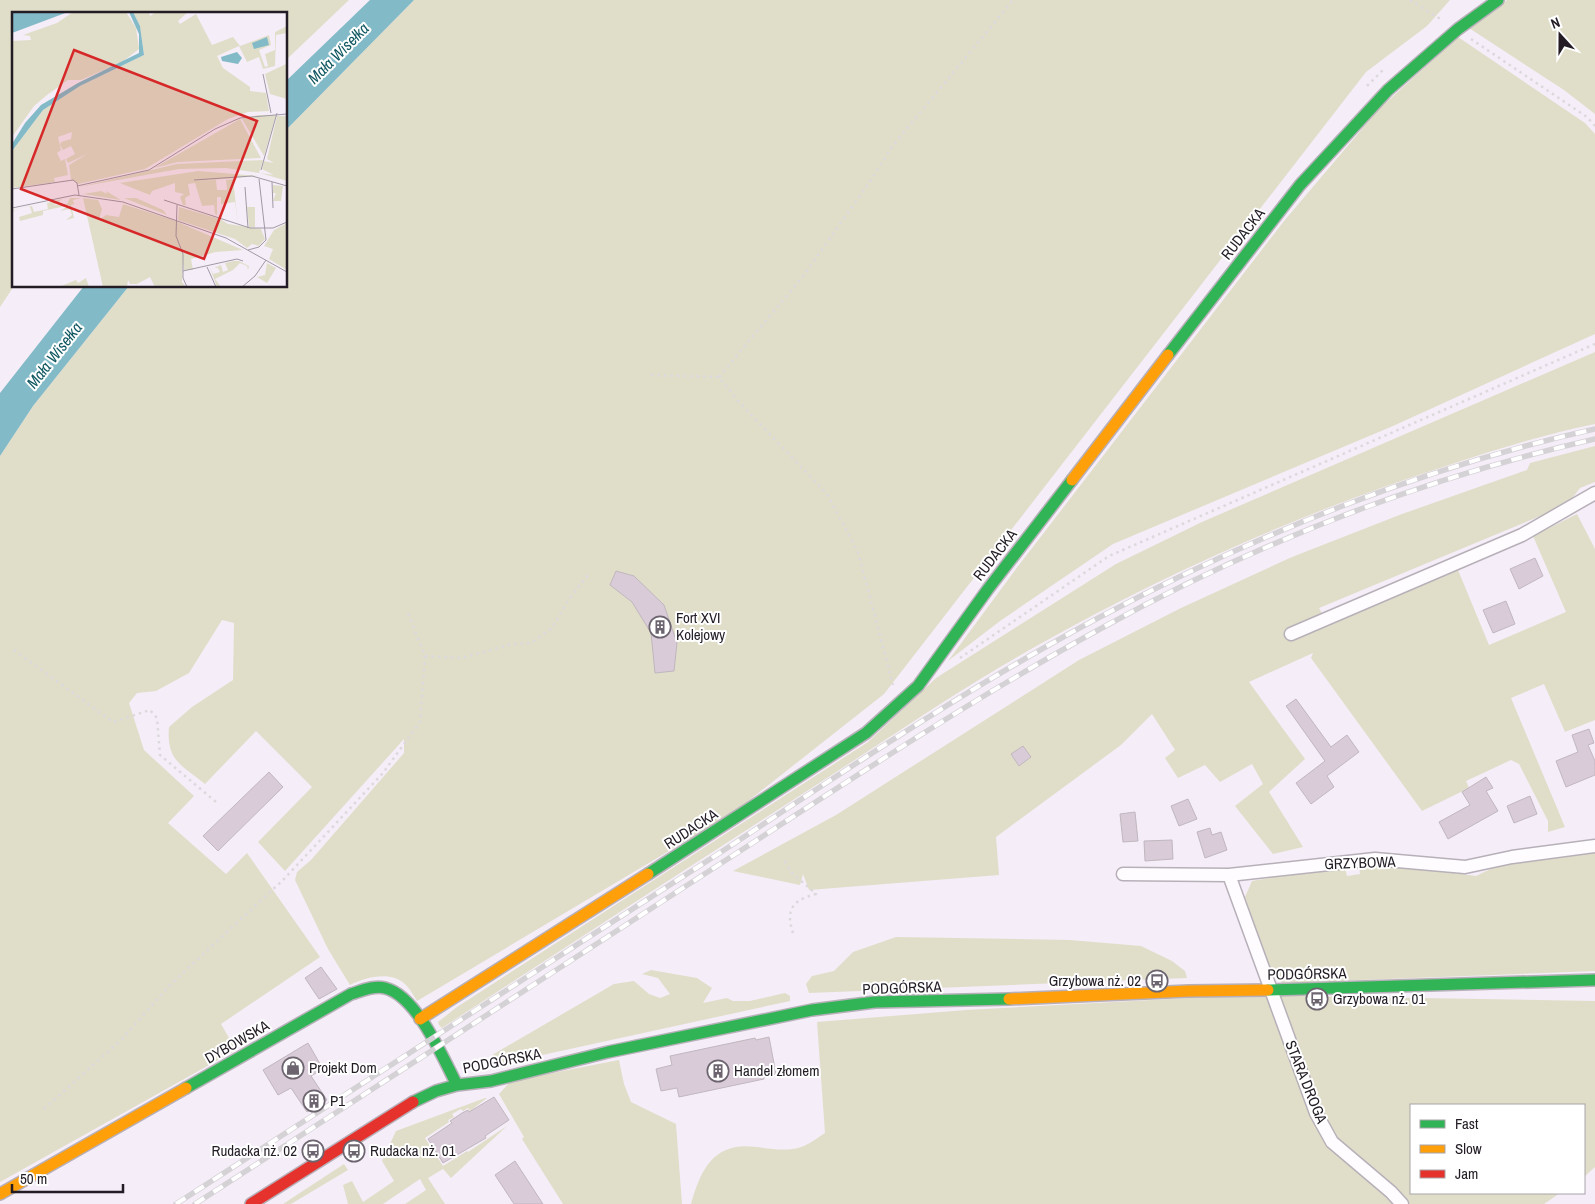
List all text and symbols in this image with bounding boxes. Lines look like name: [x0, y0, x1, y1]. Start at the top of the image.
north arrow: [1535, 10, 1585, 60]
inset map: [12, 12, 288, 288]
text: N: [1548, 13, 1562, 33]
water label: Mała Wisełka: [302, 17, 374, 89]
street label: RUDACKA: [1216, 203, 1270, 264]
water label: Mała Wisełka: [21, 317, 87, 393]
street label: RUDACKA: [968, 524, 1022, 585]
place label: Fort XVI Kolejowy: [676, 607, 726, 645]
building icon: Fort XVI Kolejowy: [648, 615, 672, 639]
street label: RUDACKA: [660, 803, 722, 854]
street label: GRZYBOWA: [1324, 851, 1397, 874]
street label: PODGÓRSKA: [1267, 962, 1348, 985]
bus stop icon: Grzybowa nż. 02: [1145, 969, 1169, 993]
place label: Grzybowa nż. 02: [1049, 970, 1141, 991]
street label: PODGÓRSKA: [862, 976, 943, 999]
bus stop icon: Grzybowa nż. 01: [1305, 987, 1329, 1011]
place label: Grzybowa nż. 01: [1333, 988, 1425, 1009]
street label: DYBOWSKA: [201, 1014, 273, 1068]
street label: STARA DROGA: [1280, 1037, 1333, 1127]
street label: PODGÓRSKA: [461, 1042, 544, 1078]
shop icon: Projekt Dom: [281, 1056, 305, 1080]
place label: Projekt Dom: [309, 1057, 377, 1078]
building icon: Handel złomem: [706, 1059, 730, 1083]
place label: Handel złomem: [734, 1060, 819, 1081]
building icon: P1: [302, 1089, 326, 1113]
place label: P1: [330, 1090, 345, 1111]
legend: [1410, 1104, 1585, 1194]
text: Fast: [1455, 1113, 1479, 1134]
text: Slow: [1455, 1138, 1482, 1159]
bus stop icon: Rudacka nż. 02: [301, 1139, 325, 1163]
bus stop icon: Rudacka nż. 01: [342, 1139, 366, 1163]
place label: Rudacka nż. 02: [212, 1140, 297, 1161]
place label: Rudacka nż. 01: [370, 1140, 456, 1161]
scale bar: [12, 1162, 124, 1194]
text: Jam: [1455, 1163, 1478, 1184]
text: 50 m: [20, 1168, 47, 1189]

